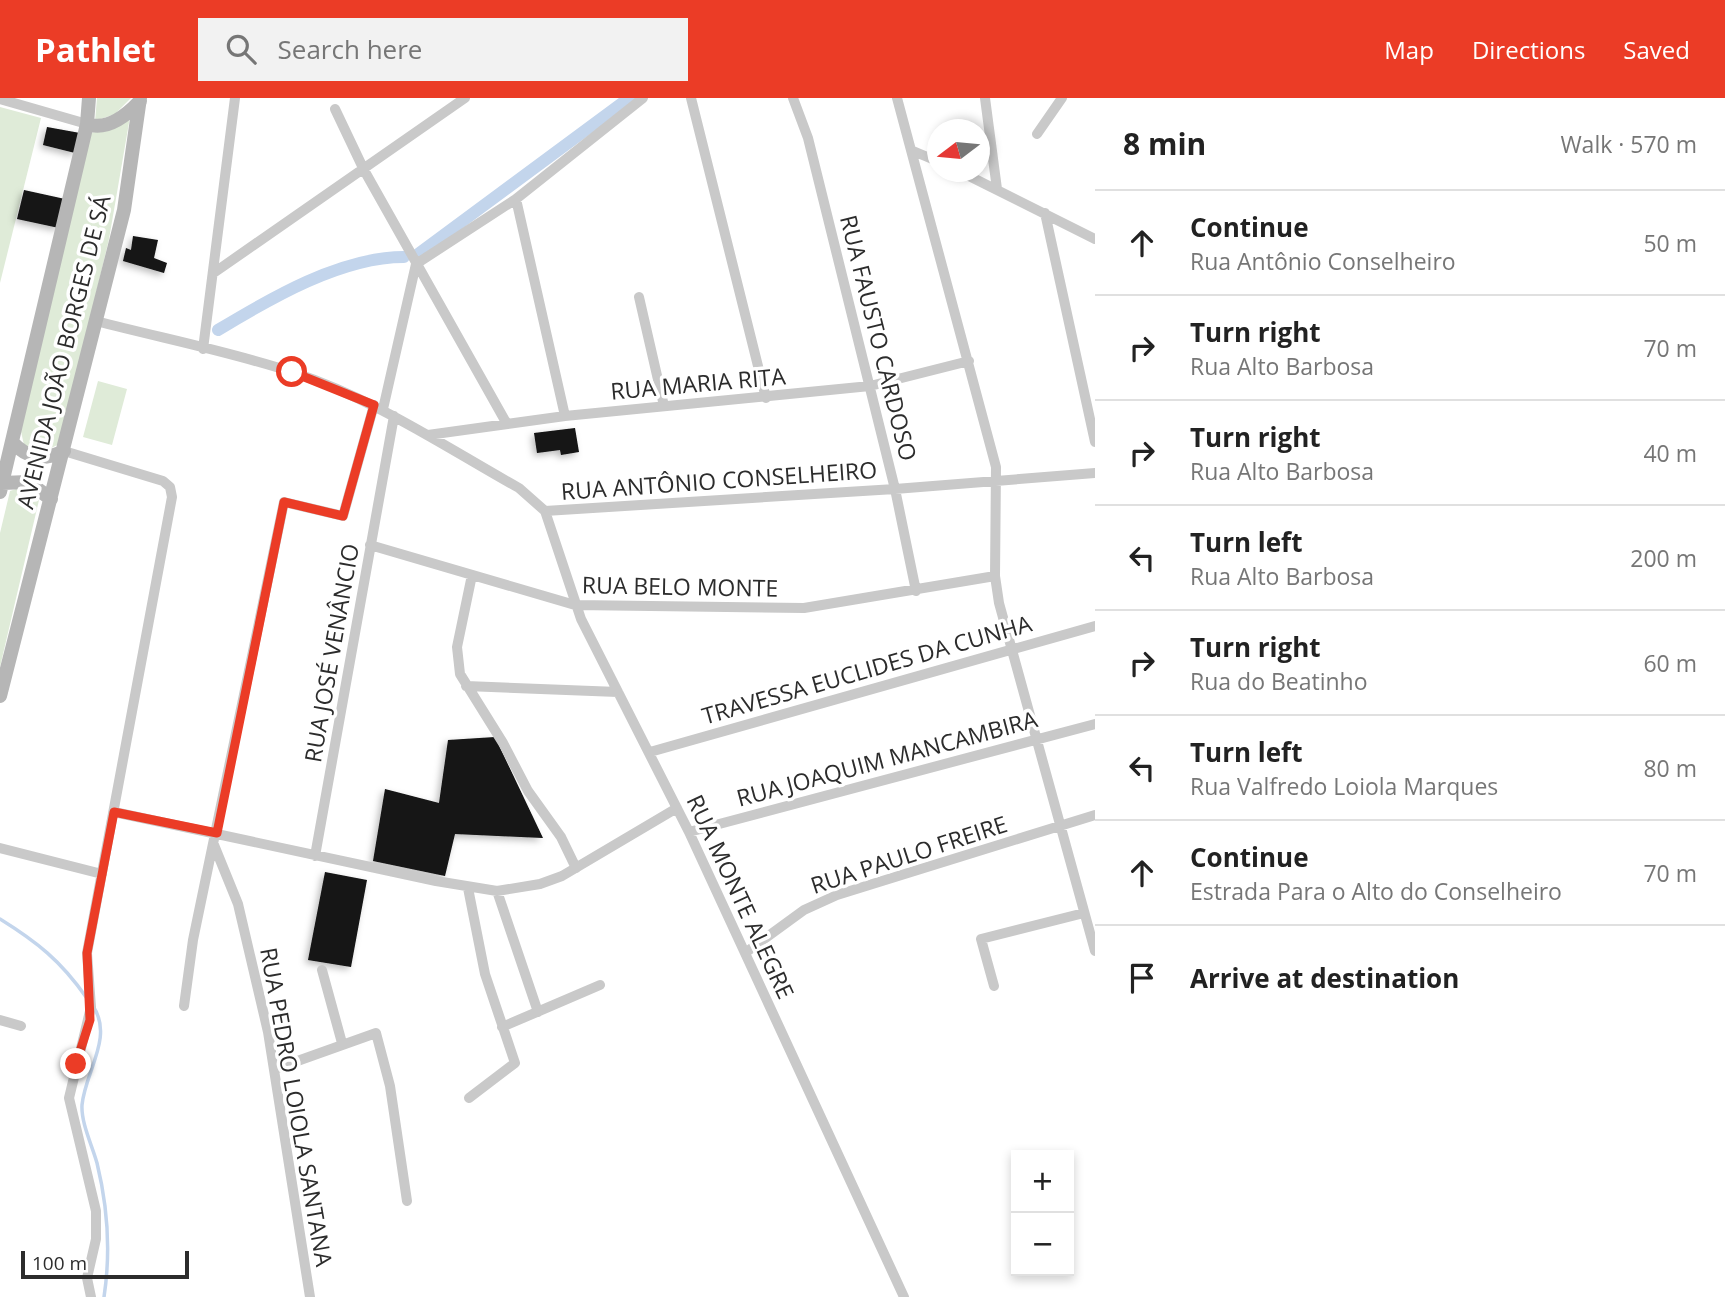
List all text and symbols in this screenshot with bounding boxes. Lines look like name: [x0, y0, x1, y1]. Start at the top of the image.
search box: [198, 18, 688, 81]
text: Pathlet: [35, 27, 156, 72]
icon: search: [222, 30, 260, 68]
text: Search here: [278, 31, 422, 67]
text: Map: [1384, 33, 1434, 66]
text: Directions: [1472, 33, 1585, 66]
text: Saved: [1623, 33, 1690, 66]
north arrow: [927, 119, 990, 182]
text: 8 min: [1123, 123, 1206, 164]
text: Walk · 570 m: [1560, 128, 1697, 160]
street label: AVENIDA JOÃO BORGES DE SÁ: [9, 191, 118, 512]
text: Continue: [1190, 209, 1309, 245]
street label: RUA FAUSTO CARDOSO: [833, 212, 925, 464]
icon: ahead: [1123, 224, 1161, 262]
text: 50 m: [1643, 227, 1697, 259]
text: Rua Antônio Conselheiro: [1190, 245, 1456, 277]
text: Turn right: [1190, 314, 1321, 350]
icon: right: [1123, 329, 1161, 367]
text: 70 m: [1643, 332, 1697, 364]
text: Rua Alto Barbosa: [1190, 350, 1374, 382]
route start: [276, 356, 307, 387]
street label: RUA MARIA RITA: [609, 359, 787, 407]
text: Turn right: [1190, 419, 1321, 455]
icon: right: [1123, 434, 1161, 472]
text: 40 m: [1643, 437, 1697, 469]
street label: RUA ANTÔNIO CONSELHEIRO: [560, 453, 878, 507]
text: Rua Alto Barbosa: [1190, 455, 1374, 487]
text: Turn left: [1190, 524, 1302, 560]
icon: left: [1123, 539, 1161, 577]
street label: RUA JOSÉ VENÂNCIO: [296, 541, 366, 765]
text: 200 m: [1630, 542, 1697, 574]
text: Rua Alto Barbosa: [1190, 560, 1374, 592]
street label: RUA BELO MONTE: [582, 568, 778, 604]
street label: TRAVESSA EUCLIDES DA CUNHA: [698, 606, 1036, 731]
text: Turn right: [1190, 629, 1321, 665]
icon: right: [1123, 644, 1161, 682]
text: 60 m: [1643, 647, 1697, 679]
text: Rua do Beatinho: [1190, 665, 1368, 697]
street label: RUA JOAQUIM MANCAMBIRA: [733, 702, 1041, 814]
text: Turn left: [1190, 734, 1302, 770]
icon: left: [1123, 749, 1161, 787]
text: 80 m: [1643, 752, 1697, 784]
text: Rua Valfredo Loiola Marques: [1190, 770, 1498, 802]
street label: RUA MONTE ALEGRE: [680, 789, 802, 1004]
street label: RUA PAULO FREIRE: [806, 807, 1011, 901]
text: Continue: [1190, 839, 1309, 875]
icon: ahead: [1123, 854, 1161, 892]
text: 70 m: [1643, 857, 1697, 889]
text: Estrada Para o Alto do Conselheiro: [1190, 875, 1562, 907]
street label: RUA PEDRO LOIOLA SANTANA: [253, 945, 341, 1269]
icon: arrive: [1123, 959, 1161, 997]
text: Arrive at destination: [1190, 960, 1459, 996]
route end: [60, 1048, 91, 1079]
map controls: [1011, 1150, 1074, 1276]
button: +: [1011, 1150, 1074, 1213]
button: −: [1011, 1213, 1074, 1276]
scale bar: [21, 1248, 189, 1280]
text: 100 m: [32, 1250, 87, 1276]

